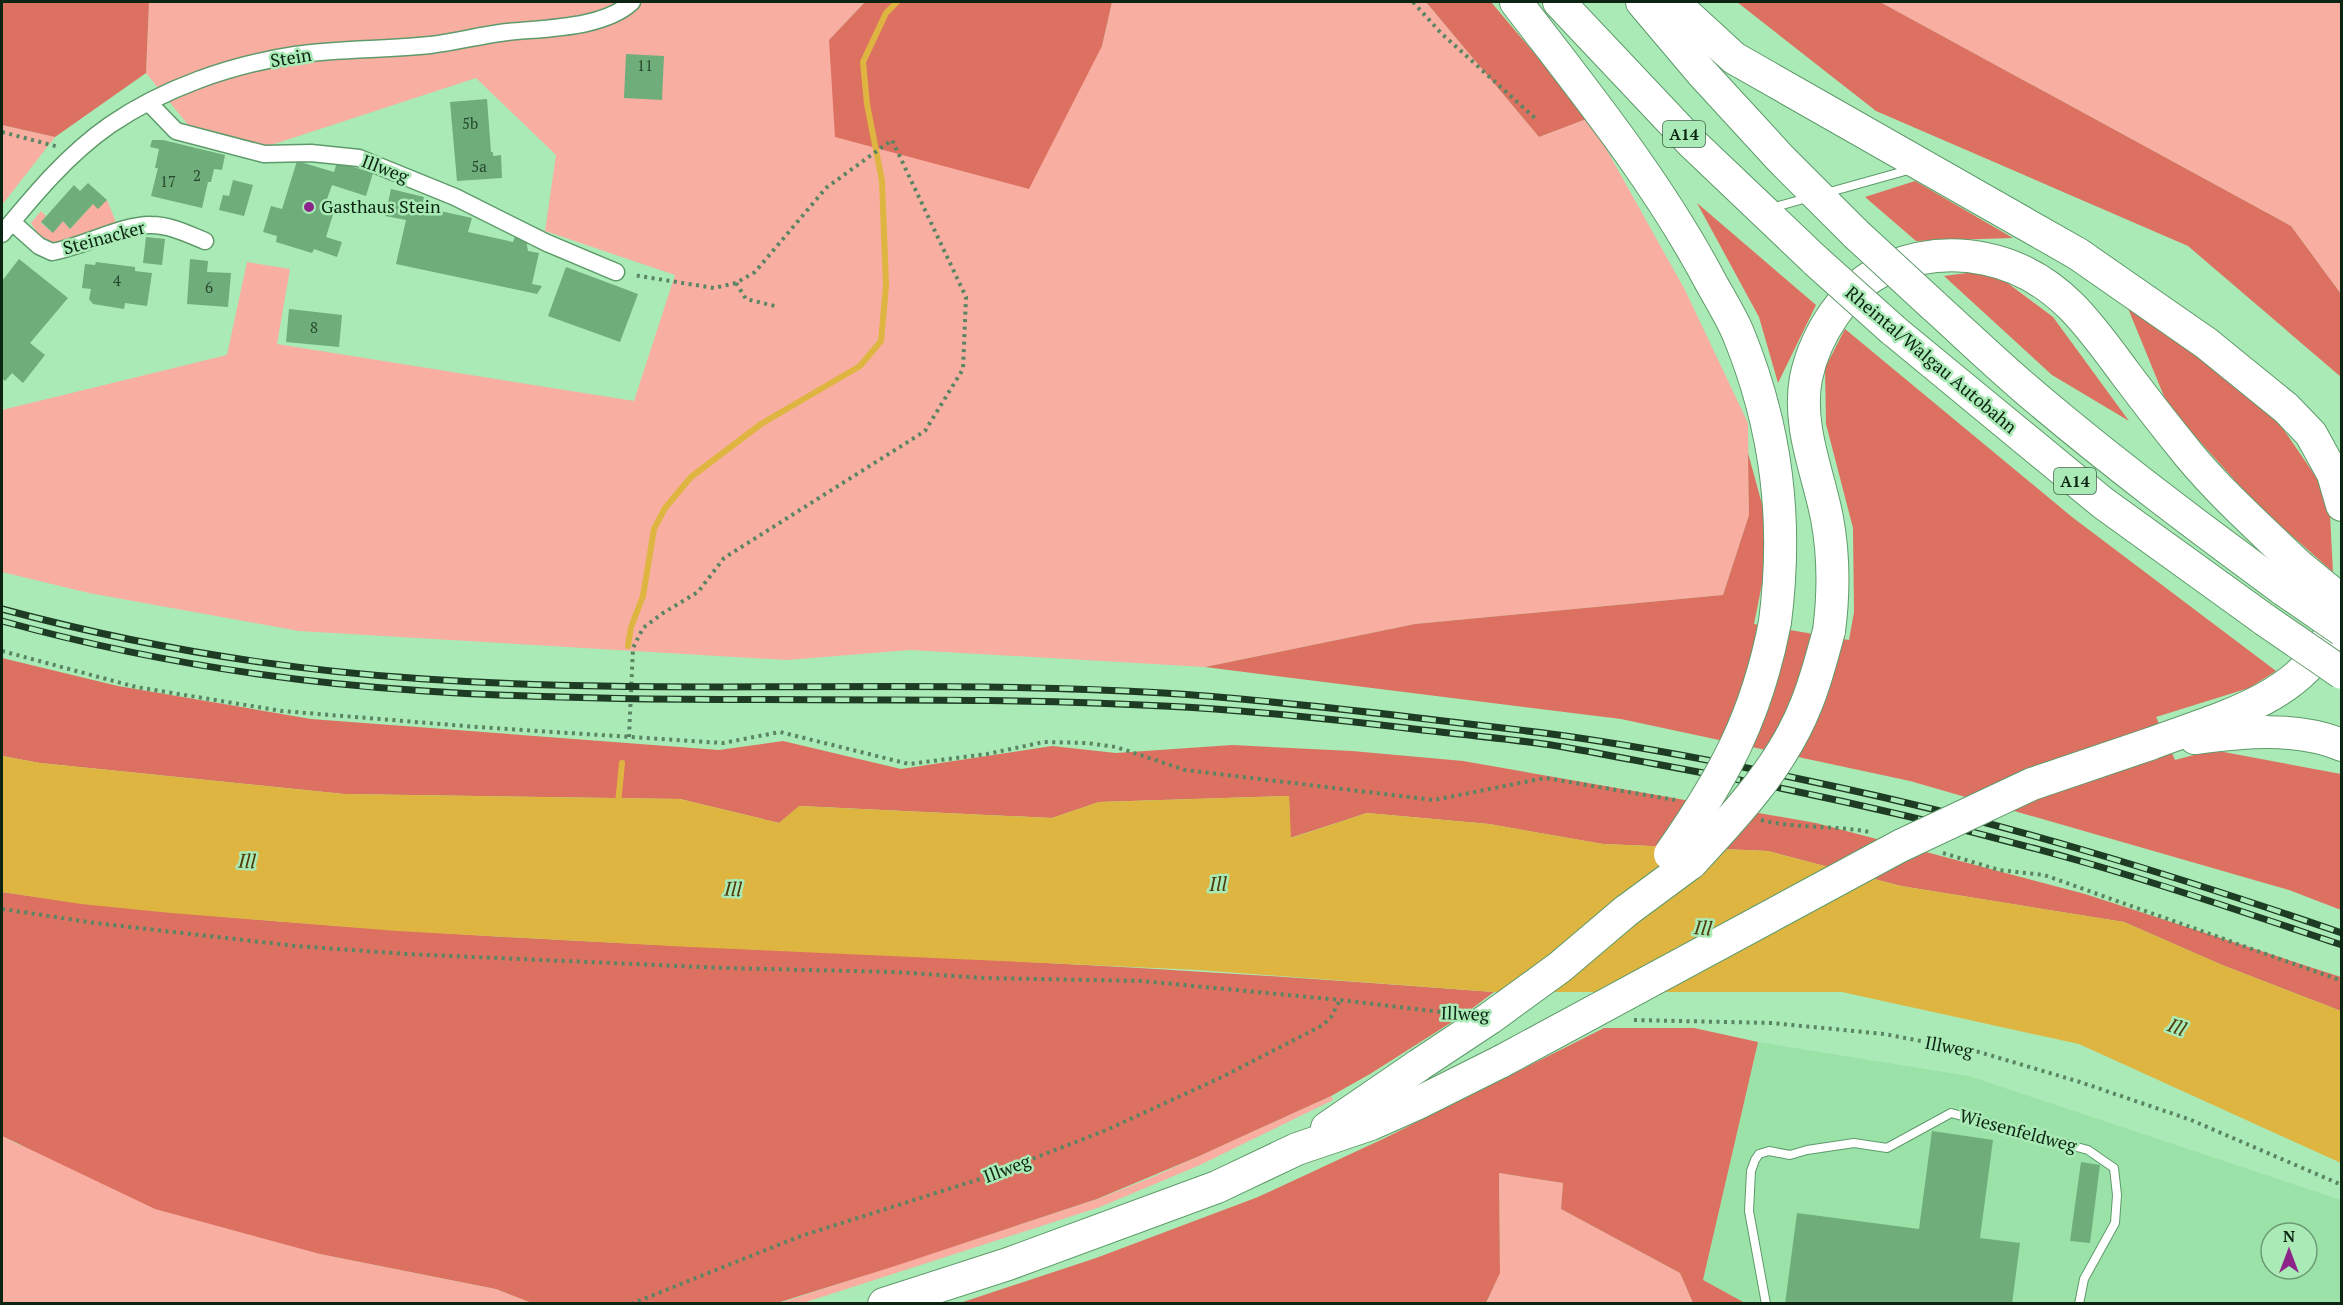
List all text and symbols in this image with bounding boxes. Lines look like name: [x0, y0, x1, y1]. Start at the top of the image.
street label: Stein: [268, 42, 314, 72]
house number: 11: [637, 55, 653, 75]
house number: 5b: [462, 113, 478, 133]
road number: A14: [1663, 121, 1705, 147]
street label: Illweg: [358, 148, 413, 188]
house number: 5a: [471, 156, 487, 176]
house number: 2: [193, 165, 201, 185]
house number: 17: [160, 171, 176, 191]
place label: Gasthaus Stein: [321, 194, 441, 218]
marker: Gasthaus Stein: [302, 200, 316, 214]
street label: Steinacker: [60, 215, 147, 259]
house number: 4: [113, 270, 121, 290]
house number: 6: [205, 277, 213, 297]
street label: Rheintal/Walgau Autobahn: [1841, 280, 2023, 438]
house number: 8: [310, 317, 318, 337]
road number: A14: [2054, 468, 2096, 494]
water label: Ill: [236, 846, 257, 874]
water label: Ill: [1208, 870, 1227, 897]
water label: Ill: [722, 874, 743, 902]
water label: Ill: [1692, 913, 1714, 942]
street label: Illweg: [1440, 1000, 1490, 1026]
water label: Ill: [2163, 1010, 2191, 1043]
street label: Illweg: [1923, 1030, 1976, 1063]
street label: Wiesenfeldweg: [1957, 1103, 2080, 1157]
street label: Illweg: [980, 1148, 1034, 1188]
north arrow: [2259, 1221, 2319, 1281]
text: N: [2283, 1225, 2295, 1247]

